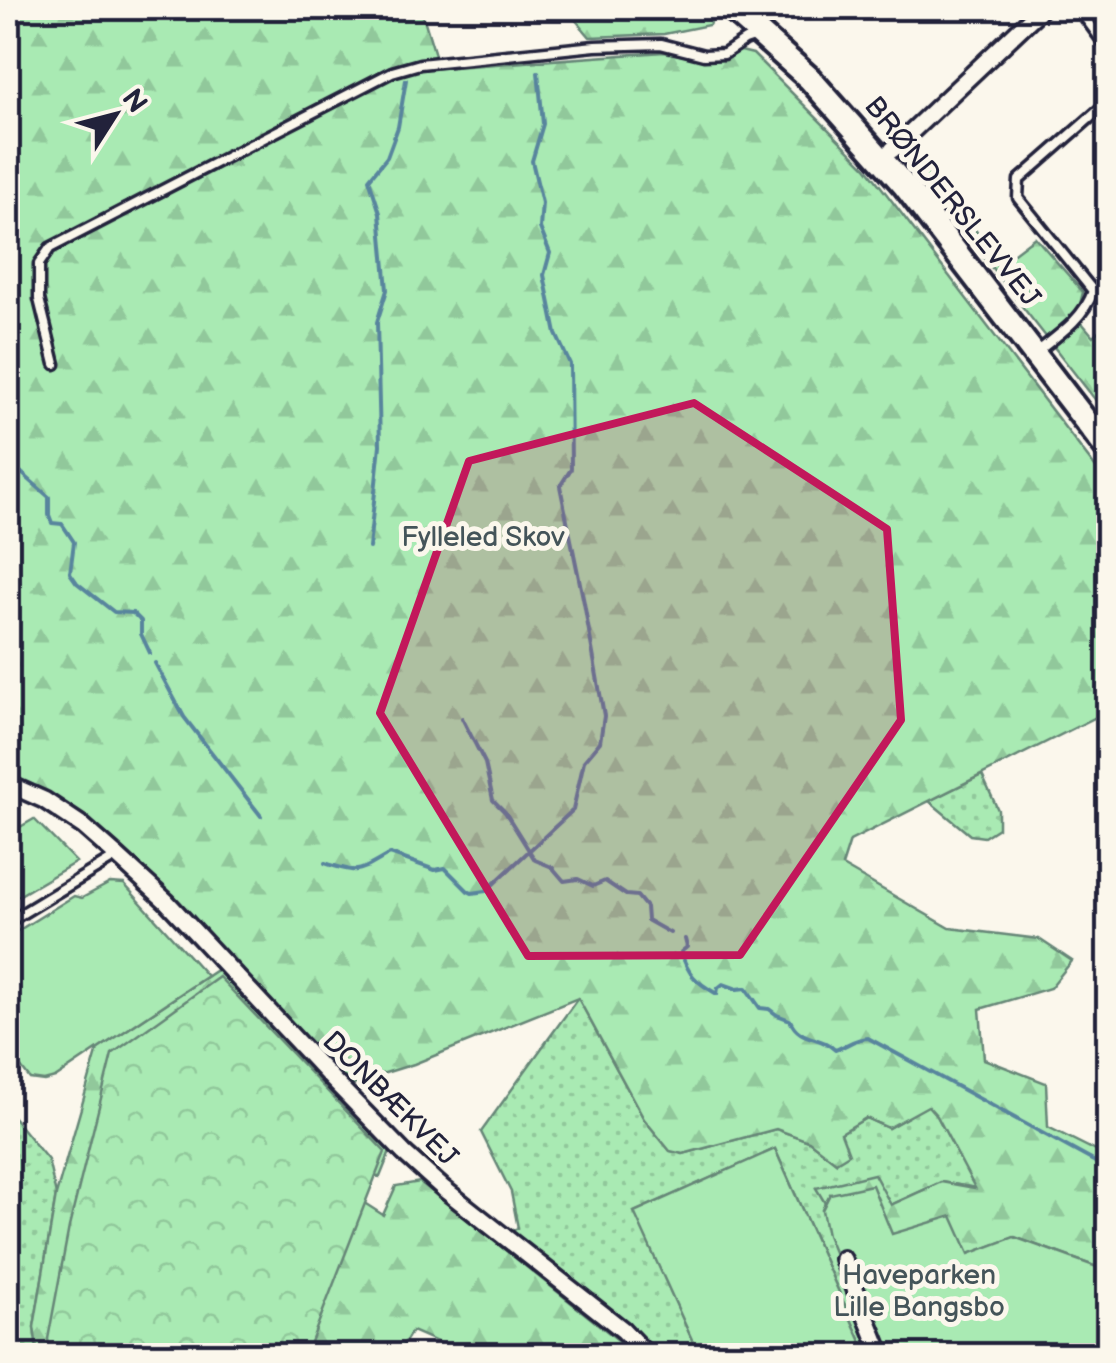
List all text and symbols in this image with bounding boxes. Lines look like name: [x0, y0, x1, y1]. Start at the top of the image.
north arrow: [65, 65, 165, 165]
text: N: [114, 83, 154, 119]
street label: BRØNDERSLEVVEJ: [857, 90, 1047, 314]
park label: Fylleled Skov: [401, 521, 565, 554]
street label: DONBÆKVEJ: [316, 1025, 465, 1174]
park label: Haveparken Lille Bangsbo: [833, 1259, 1005, 1324]

